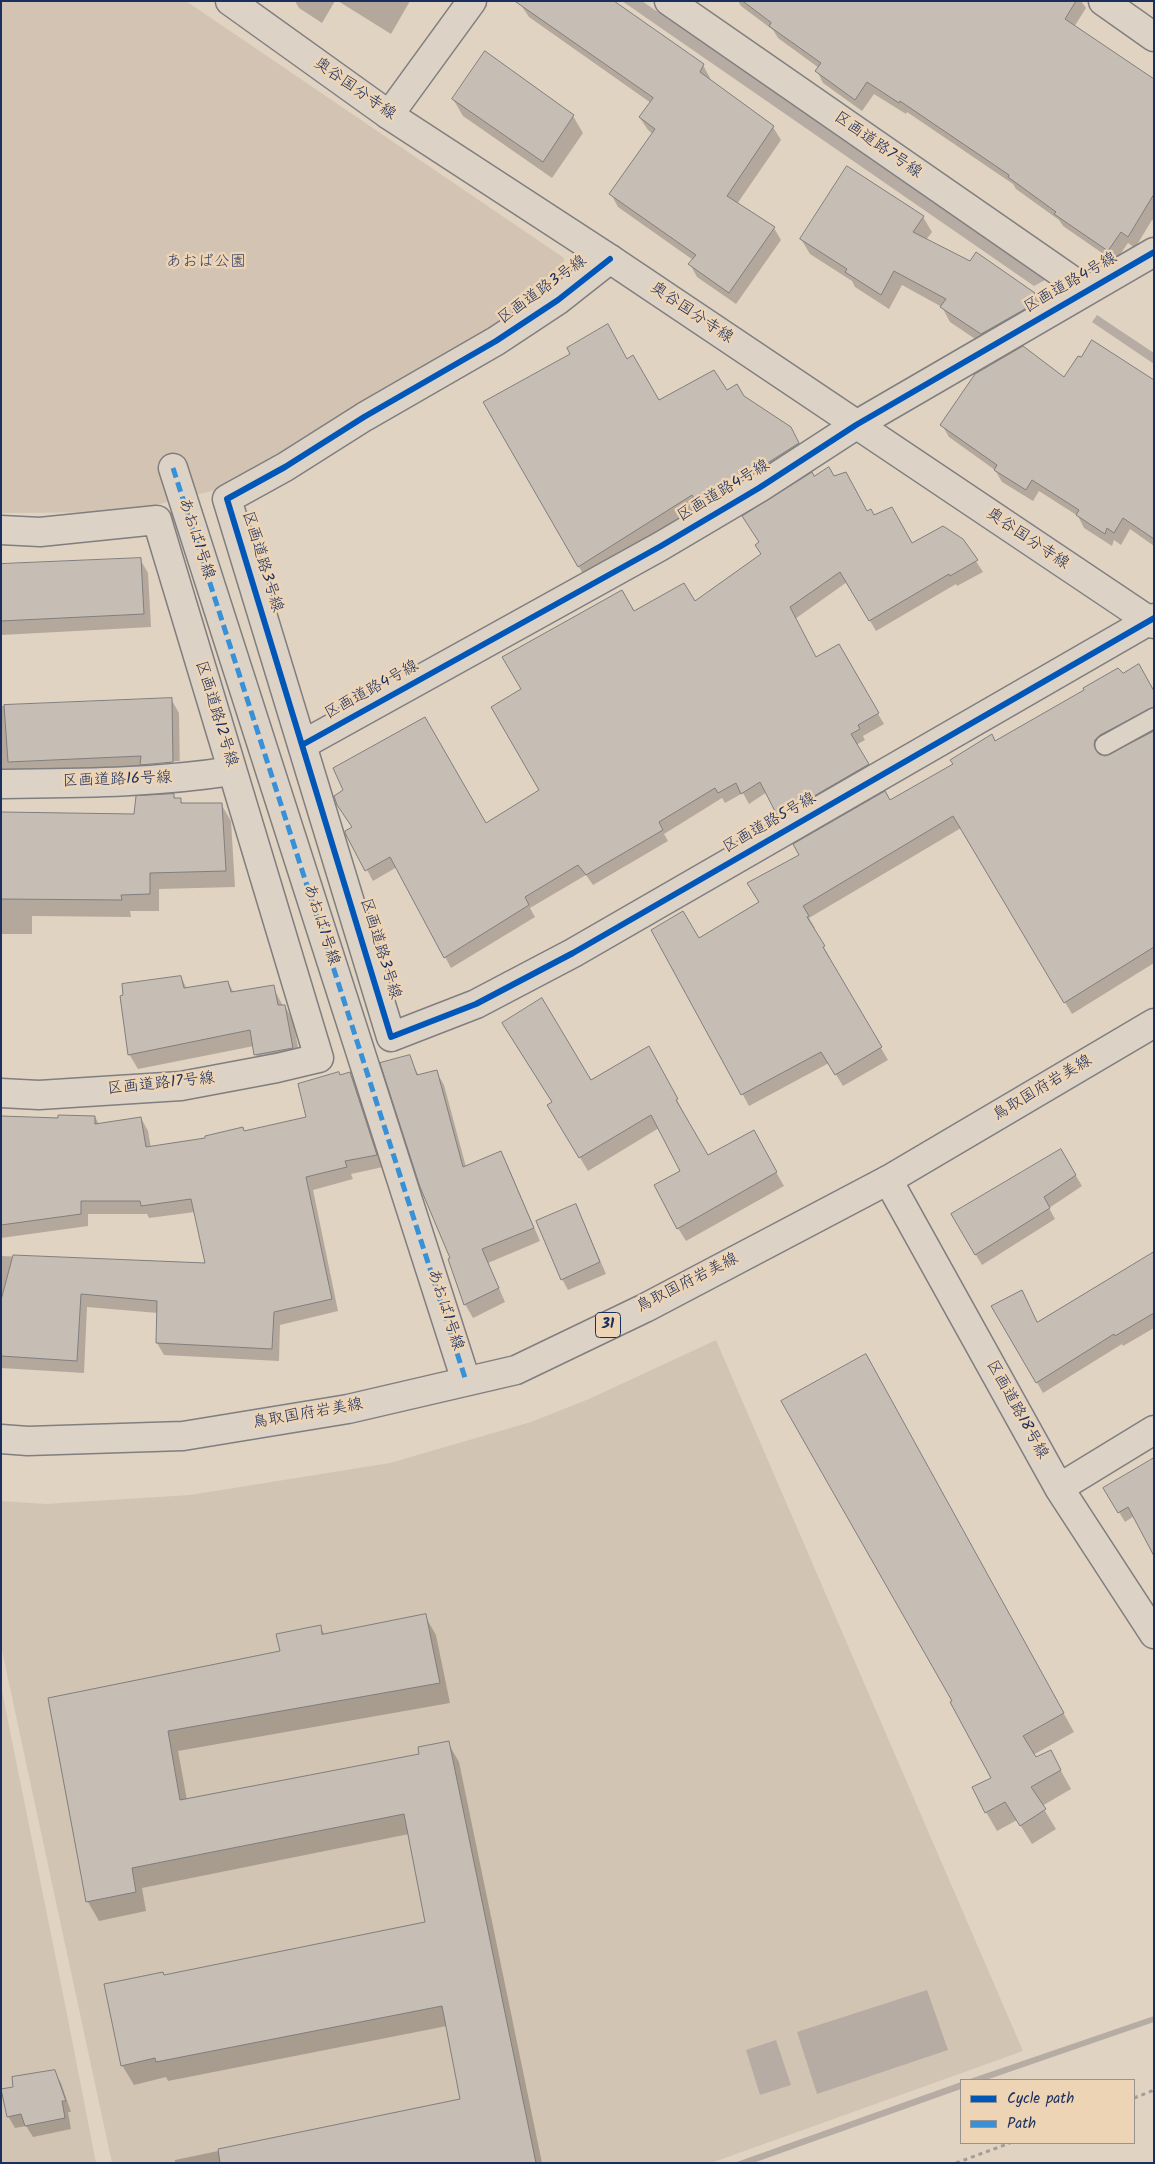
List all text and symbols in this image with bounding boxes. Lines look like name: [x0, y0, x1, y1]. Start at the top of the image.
street label: 奥谷国分寺線: [309, 55, 399, 125]
street label: 区画道路7号線: [829, 108, 925, 184]
street label: 区画道路4号線: [1021, 249, 1121, 319]
street label: 区画道路3号線: [495, 252, 591, 330]
park label: あおば公園: [166, 253, 246, 273]
street label: 奥谷国分寺線: [646, 279, 736, 349]
street label: 区画道路4号線: [674, 457, 774, 527]
street label: あおば1号線: [173, 496, 217, 582]
street label: 奥谷国分寺線: [982, 505, 1072, 575]
street label: 区画道路3号線: [236, 509, 286, 615]
street label: 区画道路4号線: [322, 657, 422, 725]
street label: 区画道路12号線: [190, 658, 240, 770]
street label: 区画道路16号線: [62, 769, 172, 793]
street label: 区画道路5号線: [720, 790, 820, 858]
street label: あおば1号線: [298, 882, 342, 968]
street label: 区画道路3号線: [354, 896, 404, 1002]
street label: 鳥取国府岩美線: [990, 1052, 1096, 1126]
street label: 区画道路17号線: [106, 1070, 216, 1100]
street label: 鳥取国府岩美線: [634, 1250, 742, 1318]
street label: あおば1号線: [422, 1267, 466, 1353]
road number: 31: [596, 1312, 620, 1338]
street label: 区画道路18号線: [981, 1357, 1051, 1463]
street label: 鳥取国府岩美線: [251, 1396, 365, 1434]
legend: [960, 2079, 1135, 2144]
text: Cycle path: [1007, 2087, 1074, 2111]
text: Path: [1007, 2112, 1036, 2136]

